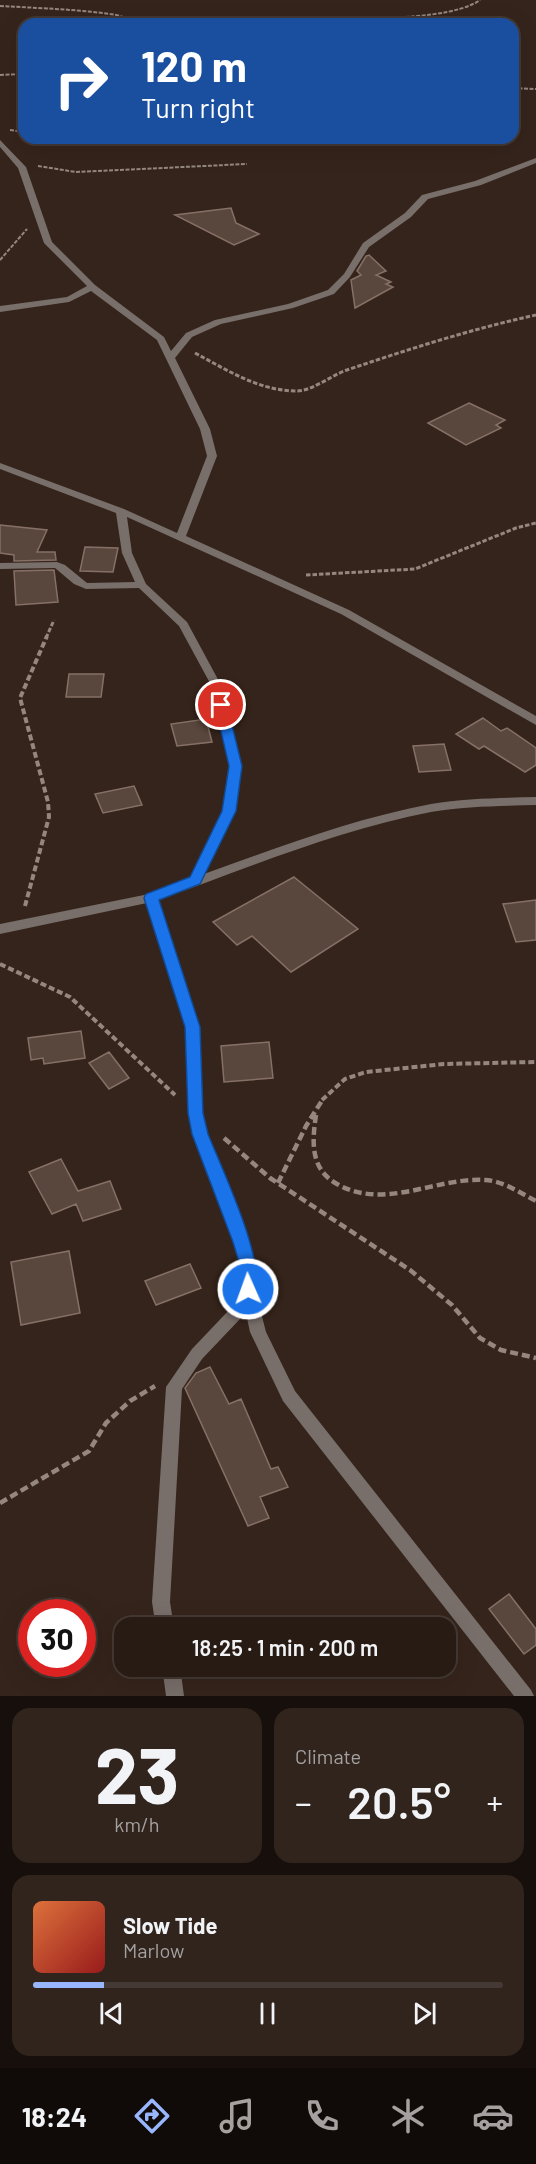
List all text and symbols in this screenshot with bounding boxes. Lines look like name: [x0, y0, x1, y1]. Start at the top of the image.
text: 120 m: [141, 40, 247, 90]
icon: right: [42, 42, 120, 120]
text: Turn right: [141, 91, 255, 123]
pin: [195, 679, 246, 730]
icon: arrive: [204, 688, 237, 721]
position arrow: [216, 1257, 280, 1321]
speed limit sign: 30: [18, 1599, 96, 1677]
text: 18:25 · 1 min · 200 m: [192, 1634, 378, 1660]
text: 23: [95, 1726, 179, 1820]
text: Climate: [295, 1744, 361, 1768]
text: 20.5°: [347, 1774, 451, 1828]
text: −: [295, 1782, 312, 1822]
text: +: [486, 1782, 503, 1822]
text: km/h: [114, 1812, 160, 1836]
text: Slow Tide: [123, 1912, 218, 1938]
text: Marlow: [123, 1938, 184, 1962]
icon: previous: [95, 1997, 128, 2030]
icon: pause: [251, 1997, 284, 2030]
icon: next: [408, 1997, 441, 2030]
icon: directions: [131, 2095, 173, 2137]
icon: music: [216, 2095, 258, 2137]
icon: phone: [301, 2095, 343, 2137]
icon: climate: [387, 2095, 429, 2137]
icon: car: [472, 2095, 514, 2137]
text: 18:24: [22, 2100, 87, 2132]

